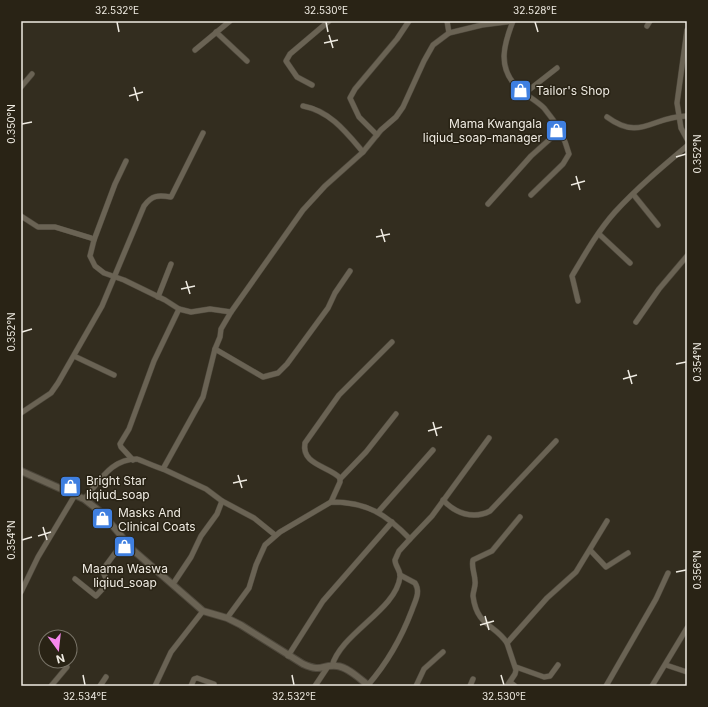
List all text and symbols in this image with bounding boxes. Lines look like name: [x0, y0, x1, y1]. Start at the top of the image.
text: 32.532°E: [95, 4, 139, 16]
text: 32.530°E: [304, 4, 348, 16]
text: 32.528°E: [513, 4, 557, 16]
shop icon: Tailor's Shop: [507, 77, 533, 103]
place label: Tailor's Shop: [536, 83, 610, 98]
text: 0.350°N: [5, 104, 17, 144]
place label: Mama Kwangala liqiud_soap-manager: [423, 116, 542, 145]
shop icon: Mama Kwangala liqiud_soap-manager: [544, 117, 570, 143]
text: 0.352°N: [691, 134, 703, 174]
text: 0.352°N: [5, 312, 17, 352]
text: 0.354°N: [691, 342, 703, 382]
place label: Bright Star liqiud_soap: [86, 473, 150, 502]
shop icon: Bright Star liqiud_soap: [57, 474, 83, 500]
place label: Masks And Clinical Coats: [118, 505, 196, 534]
shop icon: Masks And Clinical Coats: [89, 506, 115, 532]
text: 0.354°N: [5, 520, 17, 560]
shop icon: Maama Waswa liqiud_soap: [112, 534, 138, 560]
text: 0.356°N: [691, 550, 703, 590]
place label: Maama Waswa liqiud_soap: [82, 561, 168, 590]
north arrow: [38, 629, 78, 669]
text: N: [55, 651, 66, 667]
text: 32.534°E: [63, 690, 107, 702]
text: 32.532°E: [272, 690, 316, 702]
text: 32.530°E: [482, 690, 526, 702]

